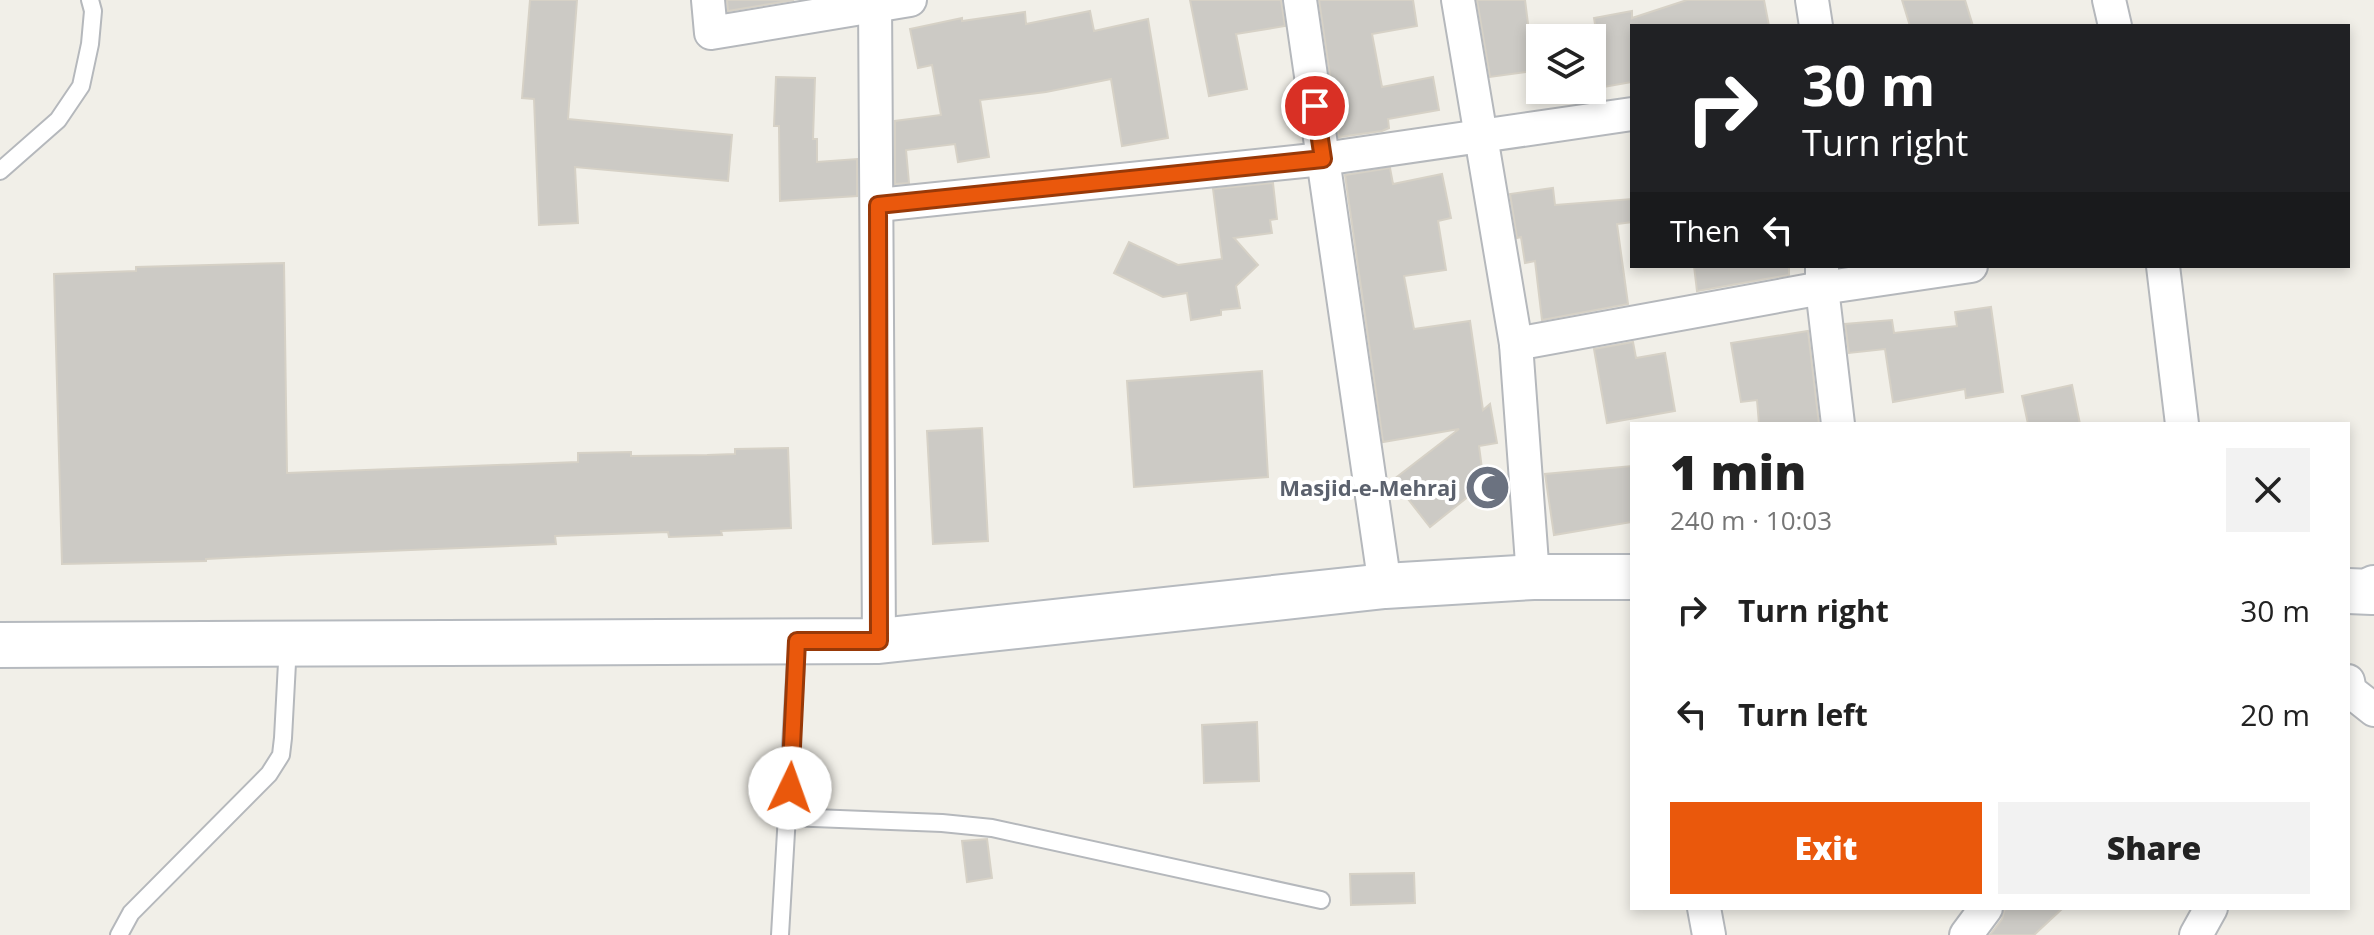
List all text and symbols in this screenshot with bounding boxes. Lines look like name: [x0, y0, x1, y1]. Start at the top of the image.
map controls: [1526, 24, 1606, 104]
button: layers: [1526, 24, 1606, 104]
text: 30 m: [1802, 46, 1936, 122]
icon: right: [1670, 56, 1774, 160]
pin: [1281, 72, 1349, 140]
icon: arrive: [1293, 84, 1337, 128]
text: Turn right: [1802, 118, 1968, 167]
icon: left: [1756, 208, 1800, 252]
text: Then: [1670, 210, 1740, 251]
text: 1 min: [1670, 439, 1806, 504]
button: close: [2226, 448, 2310, 532]
mosque icon: Masjid-e-Mehraj: [1464, 463, 1512, 511]
place label: Masjid-e-Mehraj: [1279, 472, 1457, 502]
text: 240 m · 10:03: [1670, 502, 1832, 538]
icon: right: [1670, 588, 1714, 632]
text: Turn right: [1738, 590, 1889, 631]
text: 30 m: [2240, 590, 2310, 631]
icon: left: [1670, 692, 1714, 736]
text: Turn left: [1738, 694, 1868, 735]
text: 20 m: [2240, 694, 2310, 735]
position arrow: [748, 746, 832, 830]
button: Exit: [1670, 802, 1982, 894]
button: Share: [1998, 802, 2310, 894]

